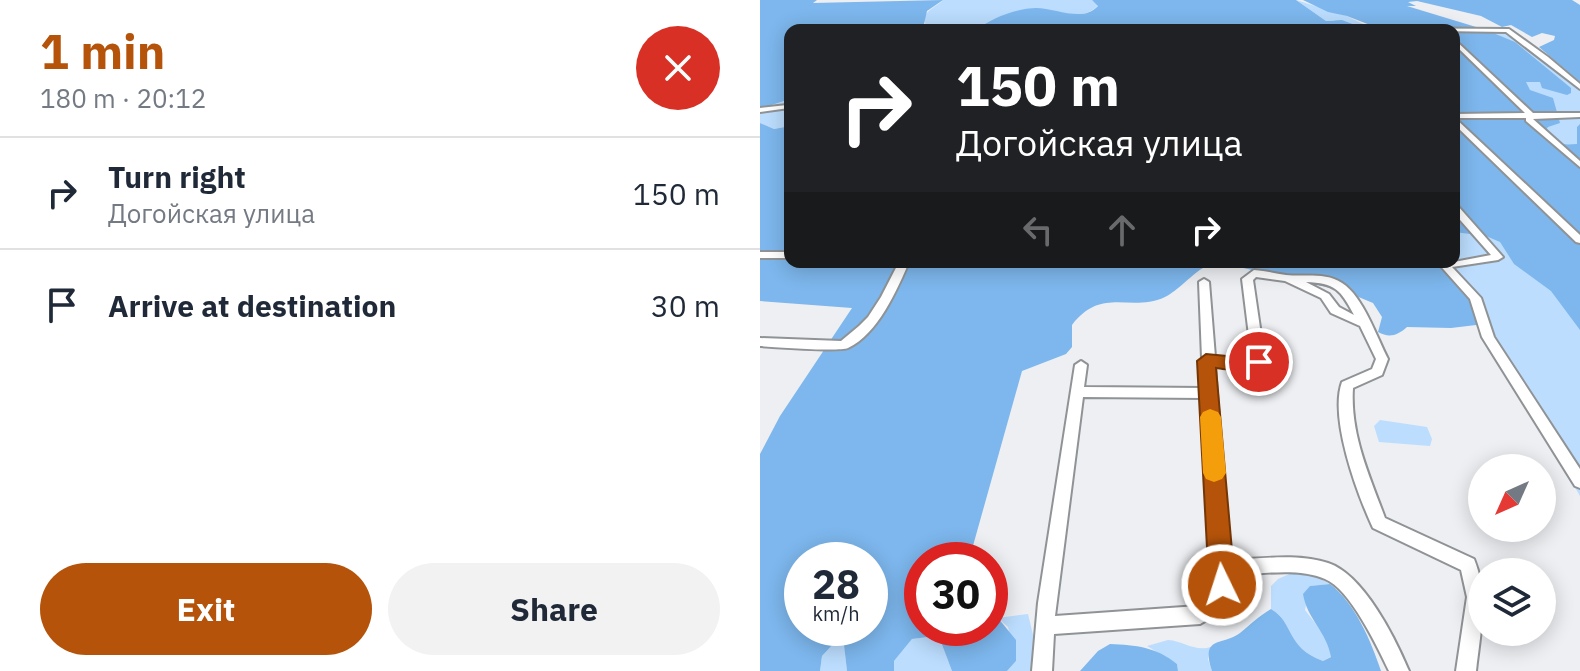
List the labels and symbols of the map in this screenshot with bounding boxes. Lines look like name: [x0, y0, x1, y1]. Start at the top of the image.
pin: [1225, 328, 1293, 396]
north arrow: [1468, 454, 1556, 542]
speed limit sign: 30: [904, 542, 1008, 646]
position arrow: [1180, 543, 1264, 627]

